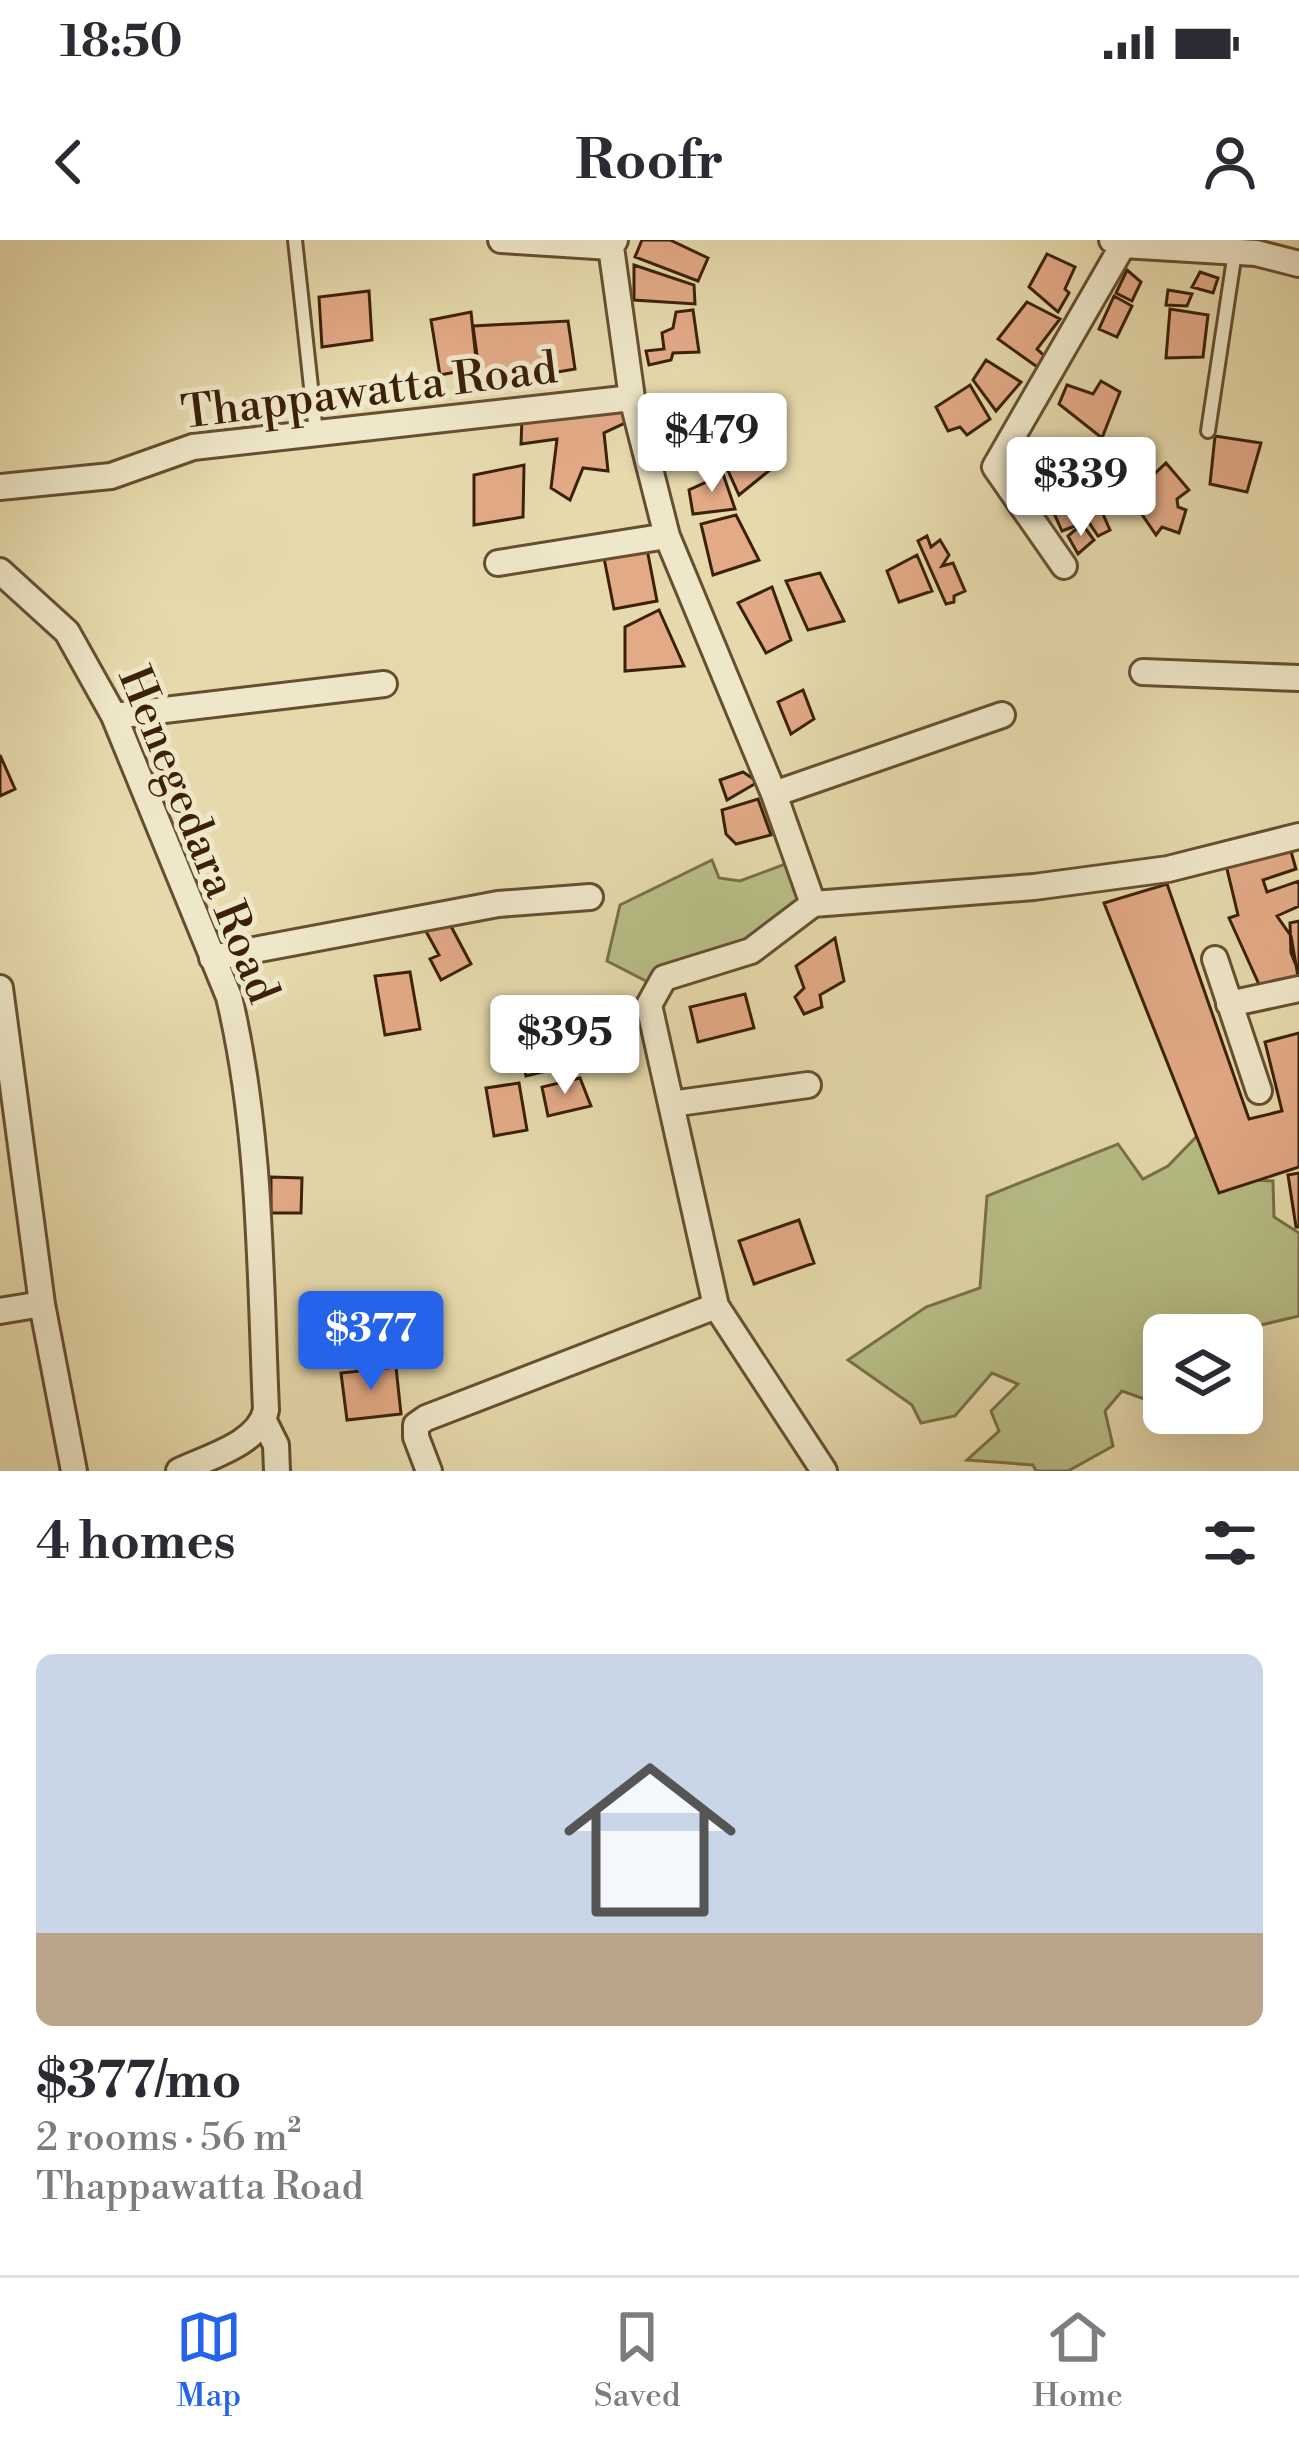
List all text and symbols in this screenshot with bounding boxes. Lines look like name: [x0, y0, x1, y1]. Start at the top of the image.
text: 18:50: [60, 14, 183, 71]
text: Roofr: [575, 128, 724, 196]
icon: back: [36, 129, 102, 195]
icon: person: [1197, 129, 1263, 195]
street label: Thappawatta Road: [178, 340, 561, 443]
pin: $479: [641, 393, 783, 495]
text: $479: [665, 407, 759, 456]
pin: $339: [1010, 437, 1152, 539]
text: $339: [1034, 451, 1128, 500]
street label: Henegedara Road: [104, 658, 291, 1012]
pin: $395: [494, 995, 636, 1097]
text: $395: [517, 1009, 613, 1058]
pin: $377: [300, 1291, 442, 1393]
text: $377: [325, 1305, 417, 1354]
map controls: [1143, 1314, 1263, 1434]
button: layers: [1143, 1314, 1263, 1434]
icon: filters: [1197, 1510, 1263, 1576]
text: 4 homes: [36, 1511, 236, 1575]
icon: home: [542, 1732, 758, 1948]
text: $377/mo: [36, 2050, 241, 2114]
text: 2 rooms · 56 m²: [36, 2114, 301, 2163]
text: Thappawatta Road: [36, 2163, 364, 2212]
tab: Map: [176, 2304, 242, 2417]
tab: Saved: [594, 2304, 681, 2417]
tab: Home: [1032, 2304, 1123, 2417]

